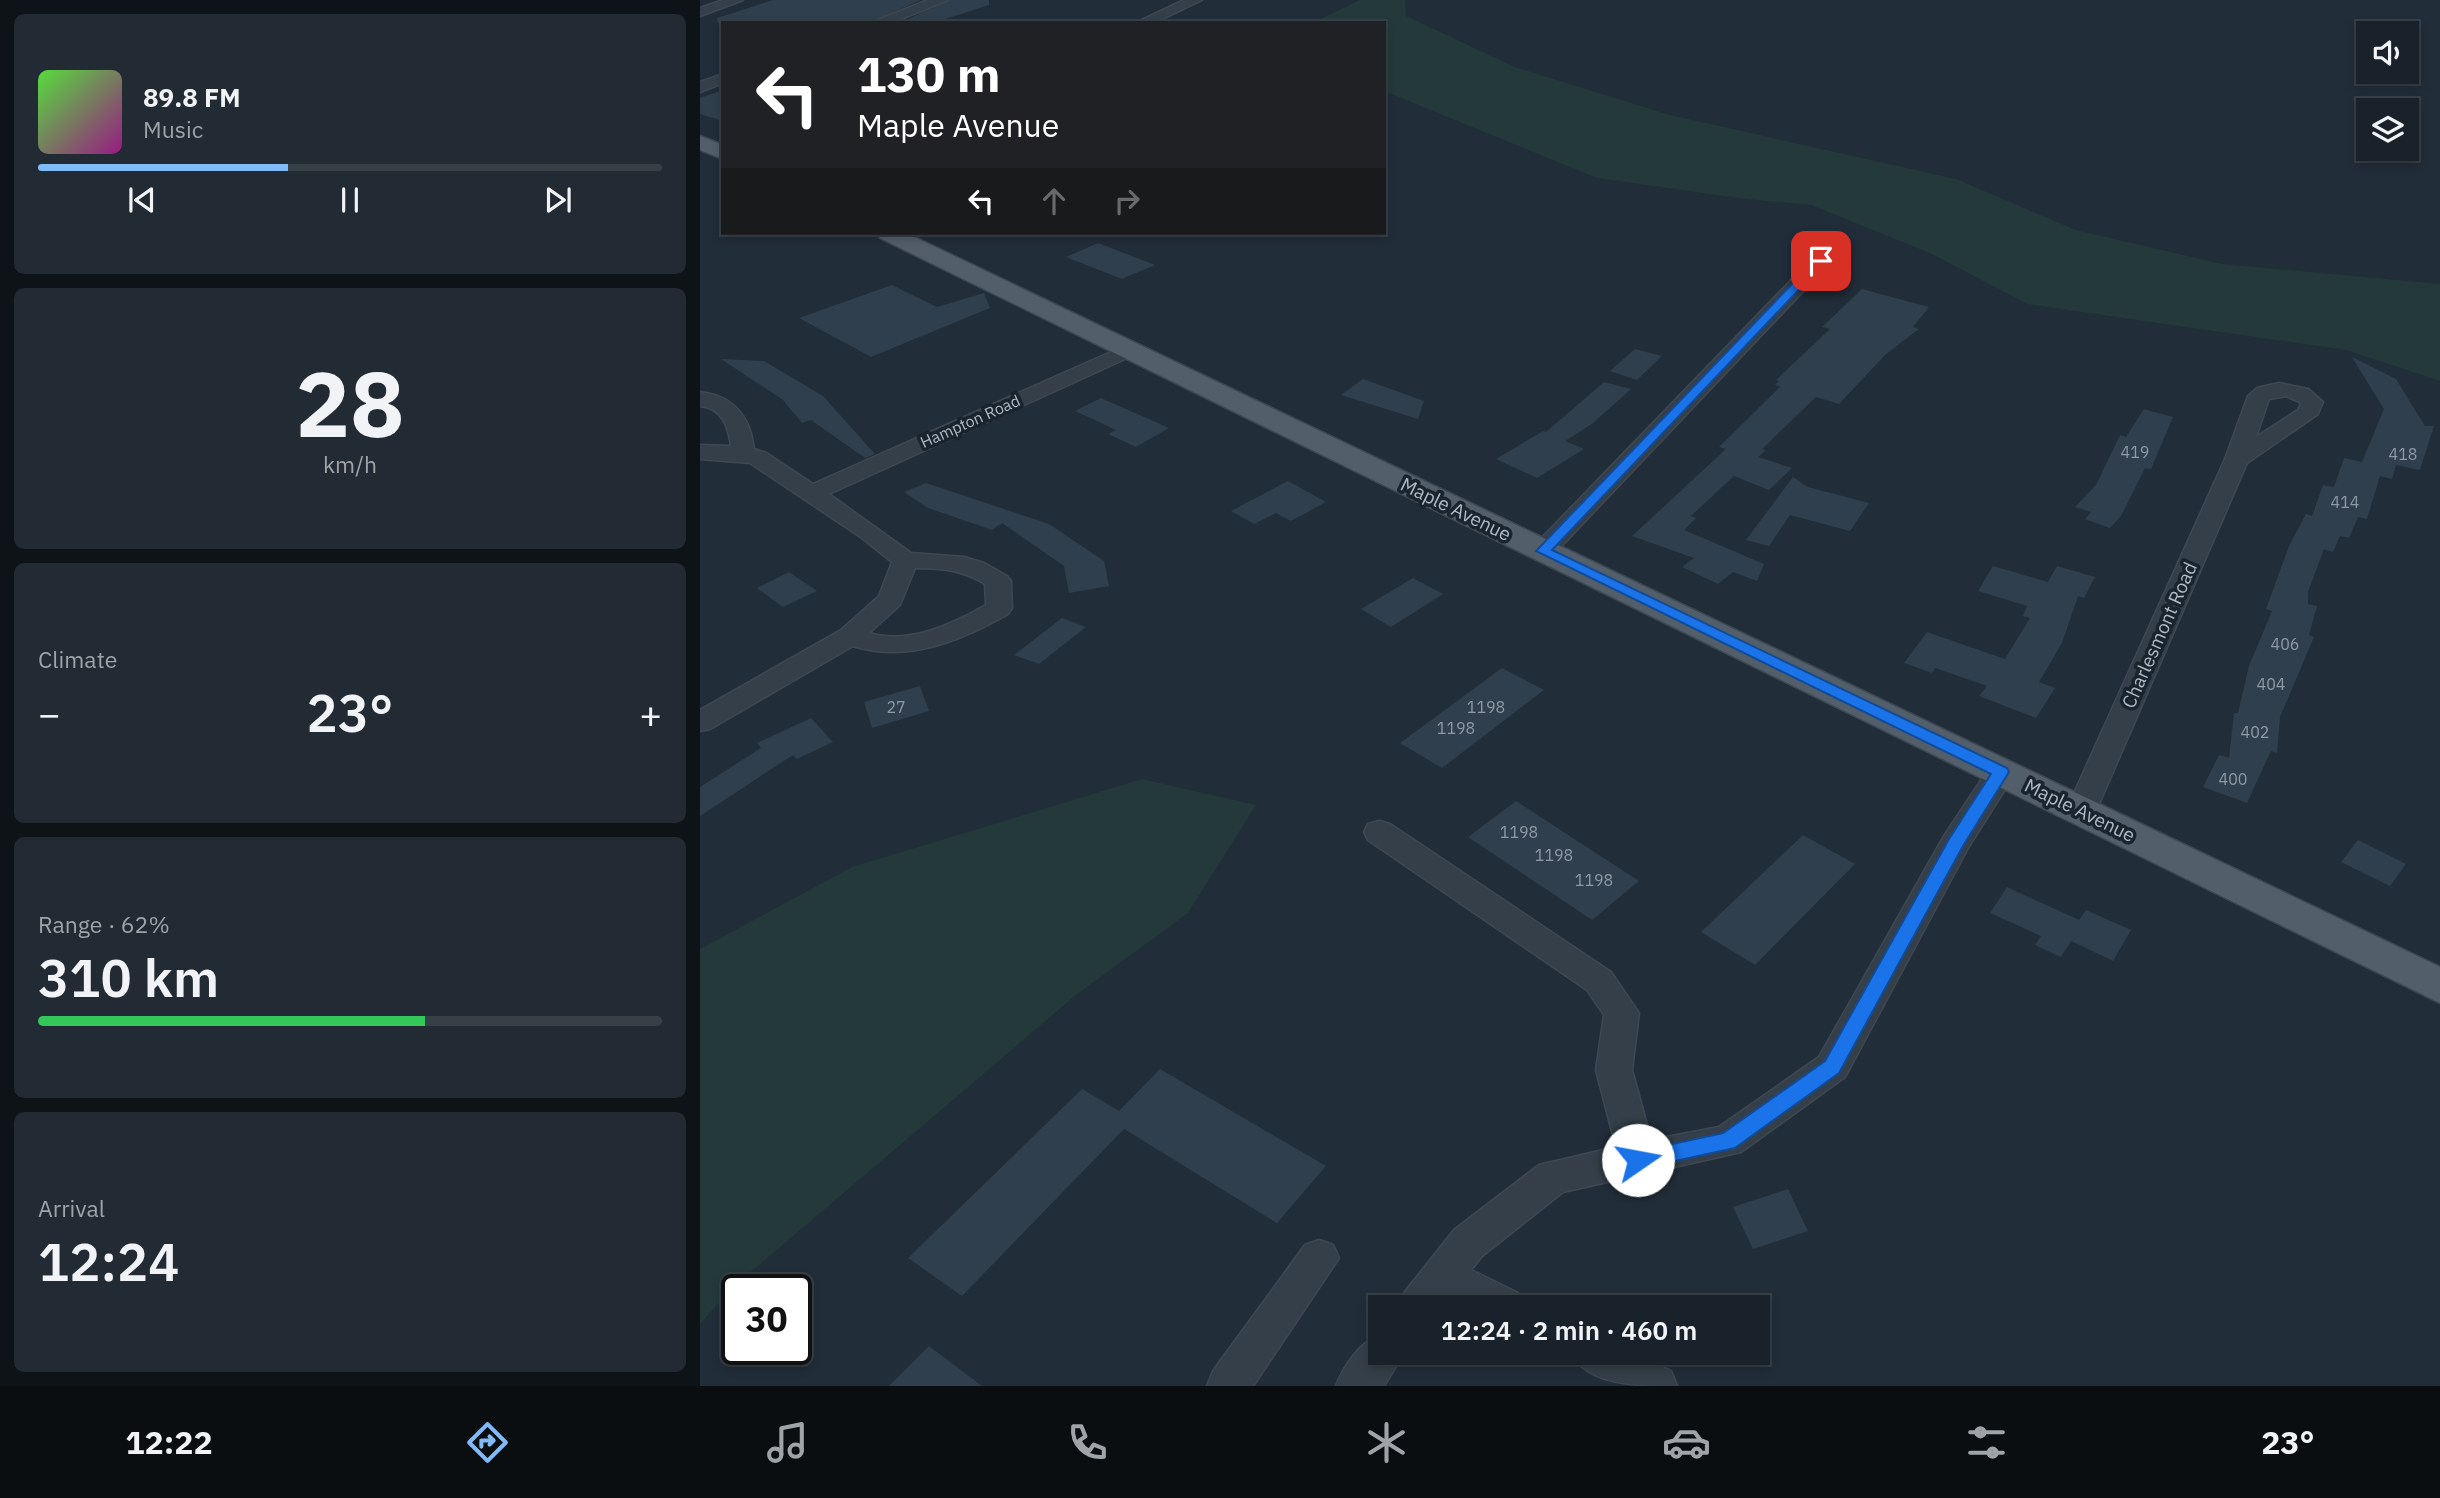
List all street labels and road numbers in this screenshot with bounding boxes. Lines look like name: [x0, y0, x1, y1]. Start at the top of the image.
street label: Hampton Road: [917, 390, 1023, 452]
street label: Maple Avenue: [1397, 472, 1515, 546]
street label: Charlesmont Road: [2116, 558, 2202, 712]
street label: Maple Avenue: [2021, 773, 2139, 847]

